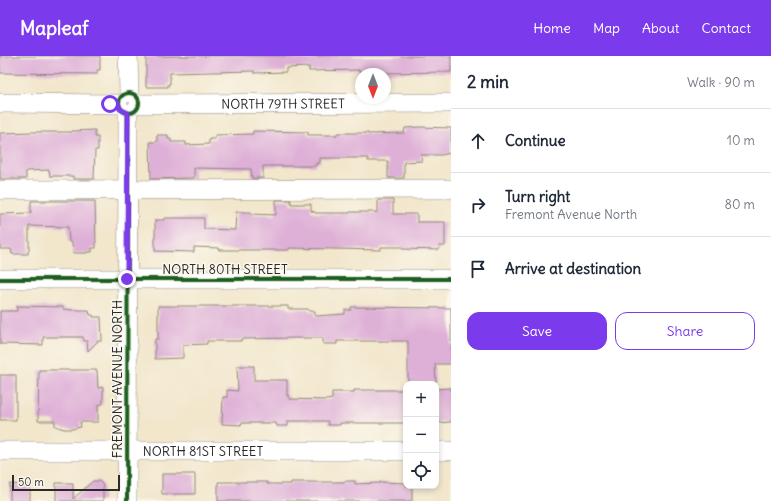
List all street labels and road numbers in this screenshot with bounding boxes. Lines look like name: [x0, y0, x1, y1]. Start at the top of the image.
street label: NORTH 79TH STREET: [221, 95, 345, 113]
street label: NORTH 80TH STREET: [162, 261, 288, 278]
street label: FREMONT AVENUE NORTH: [109, 300, 126, 458]
street label: NORTH 81ST STREET: [143, 443, 263, 460]

